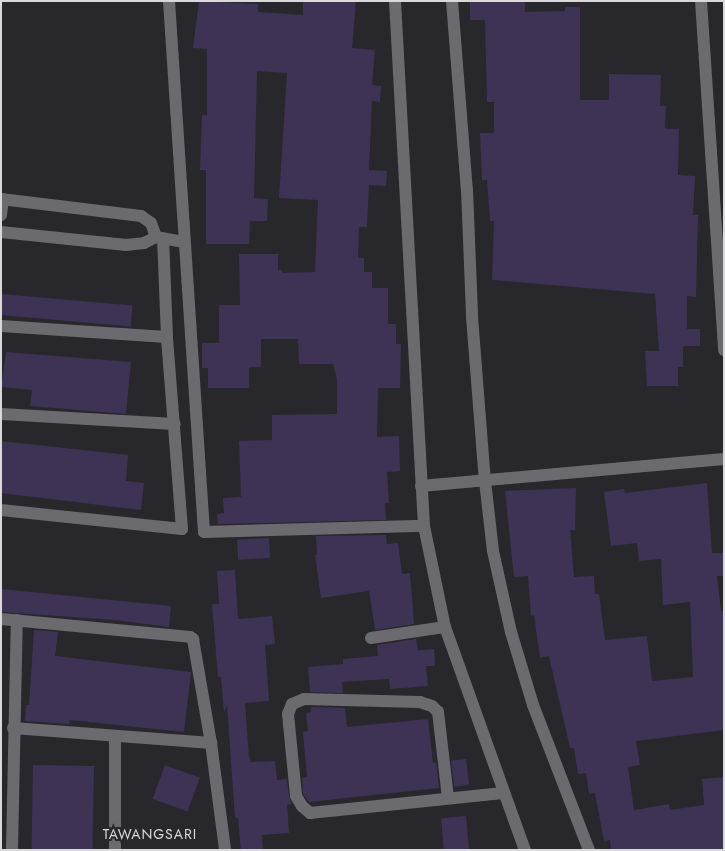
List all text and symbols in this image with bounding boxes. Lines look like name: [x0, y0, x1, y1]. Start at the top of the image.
district label: TAWANGSARI: [103, 826, 197, 842]

